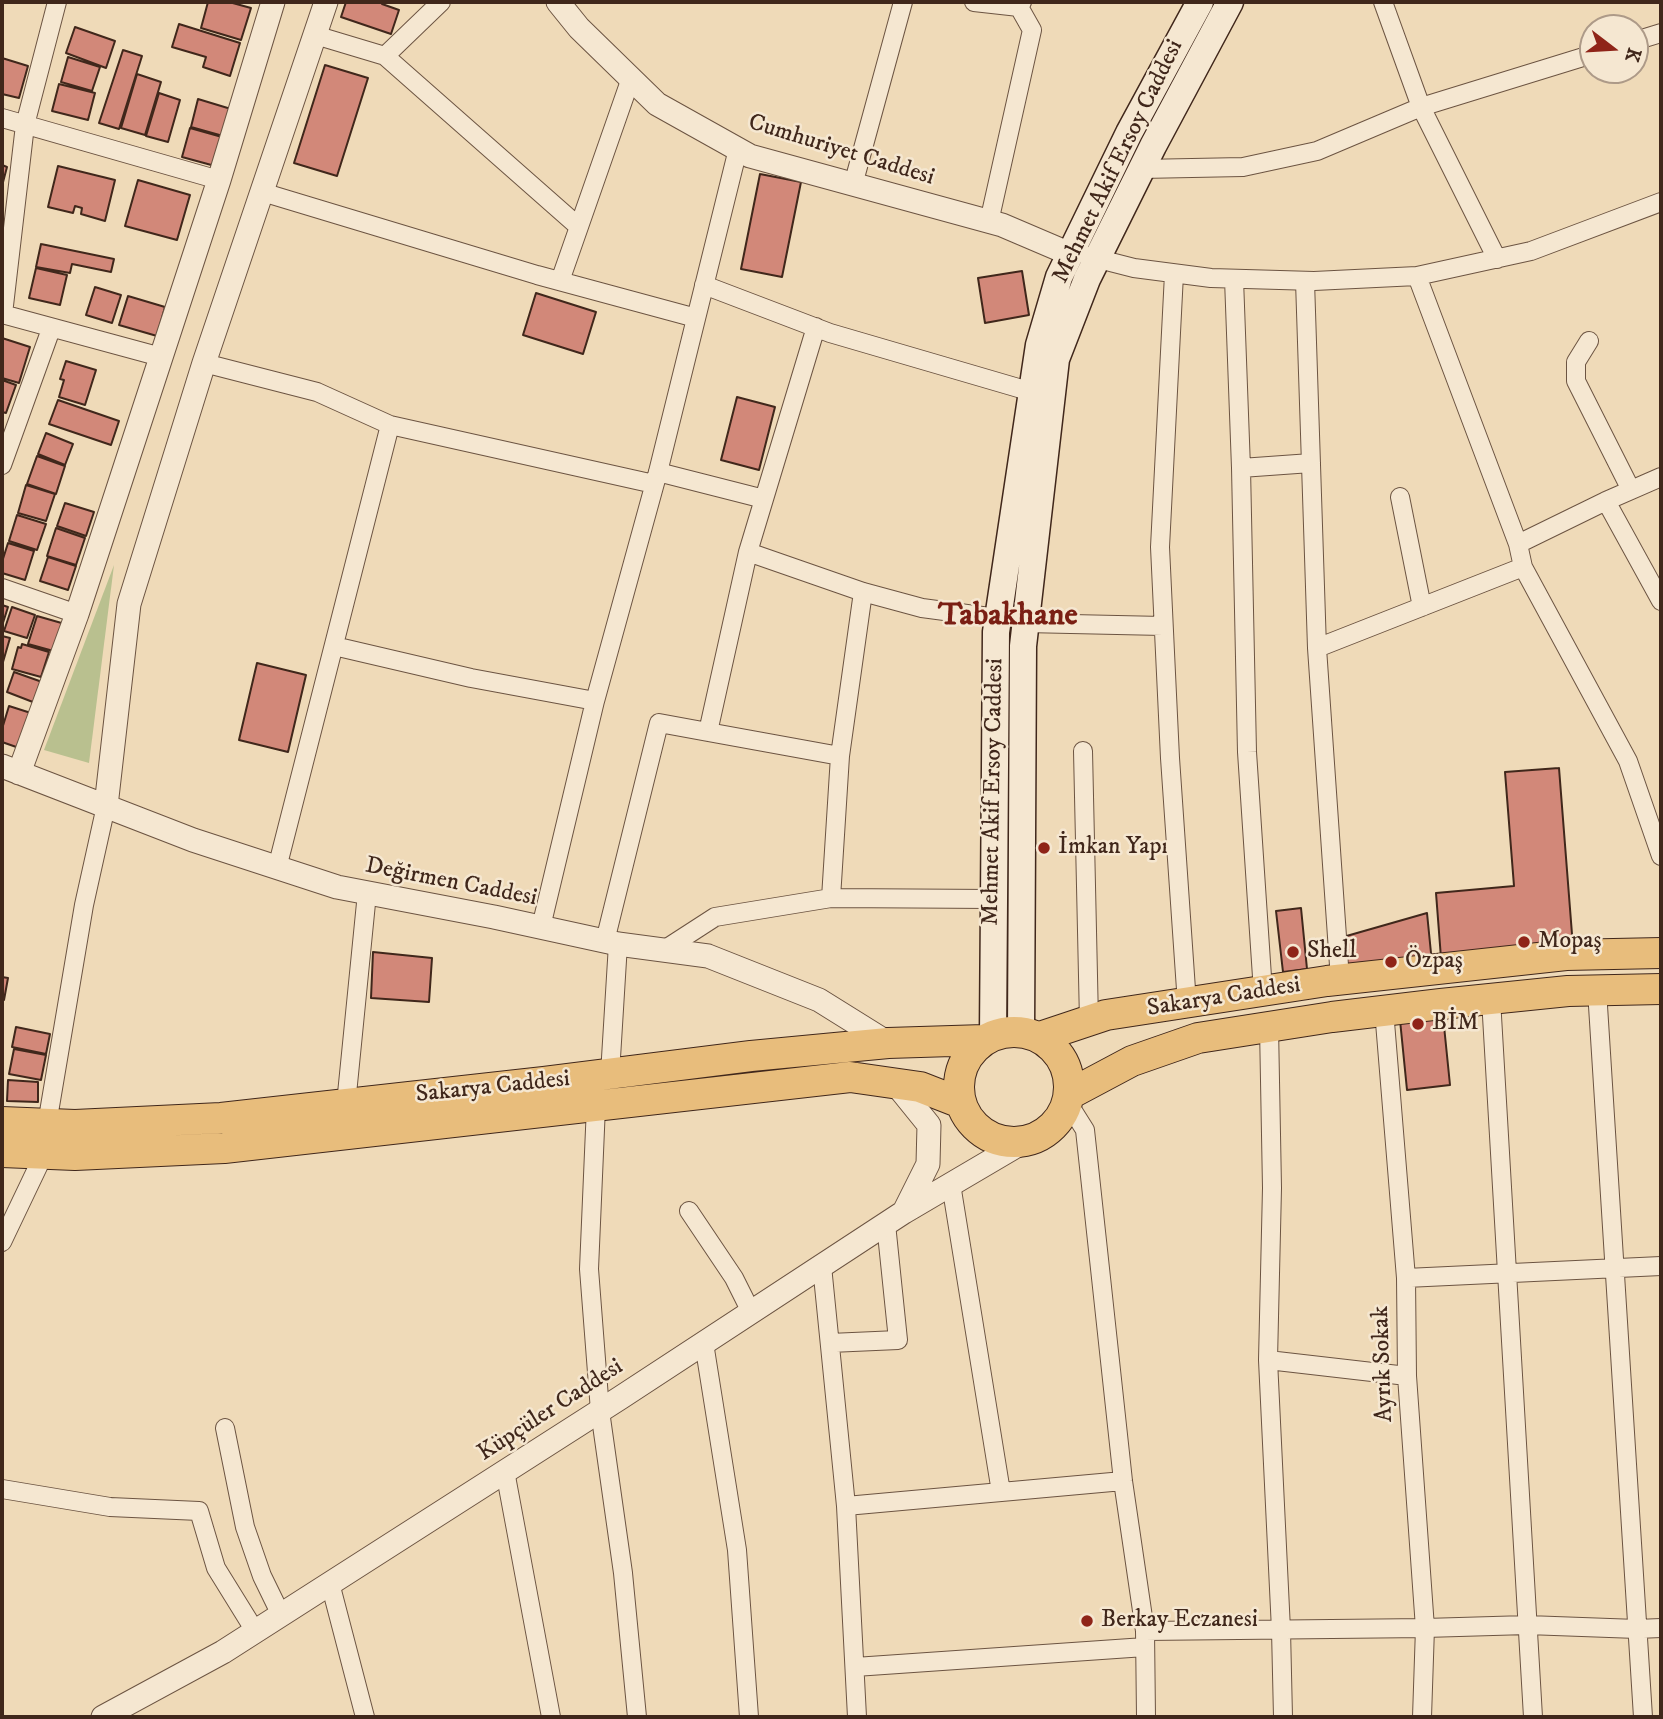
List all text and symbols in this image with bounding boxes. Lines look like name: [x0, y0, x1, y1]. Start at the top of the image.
north arrow: [1579, 14, 1649, 84]
street label: Mehmet Akif Ersoy Caddesi: [1047, 36, 1191, 288]
text: K: [1620, 45, 1646, 64]
street label: Cumhuriyet Caddesi: [744, 109, 938, 193]
district label: Tabakhane: [938, 598, 1078, 636]
street label: Mehmet Akif Ersoy Caddesi: [977, 658, 1011, 926]
place label: İmkan Yapı: [1058, 834, 1168, 862]
marker: İmkan Yapı: [1036, 840, 1052, 856]
street label: Değirmen Caddesi: [363, 852, 539, 914]
place label: Mopaş: [1538, 928, 1602, 956]
marker: Mopaş: [1516, 934, 1532, 950]
place label: Shell: [1307, 938, 1356, 966]
marker: Shell: [1285, 944, 1301, 960]
place label: Özpaş: [1405, 948, 1463, 976]
marker: Özpaş: [1383, 954, 1399, 970]
street label: Sakarya Caddesi: [1145, 972, 1303, 1024]
place label: BİM: [1432, 1010, 1479, 1038]
marker: BİM: [1410, 1016, 1426, 1032]
street label: Sakarya Caddesi: [415, 1066, 571, 1110]
street label: Ayrık Sokak: [1368, 1305, 1400, 1423]
street label: Küpçüler Caddesi: [473, 1353, 629, 1469]
place label: Berkay Eczanesi: [1101, 1607, 1258, 1635]
marker: Berkay Eczanesi: [1079, 1613, 1095, 1629]

